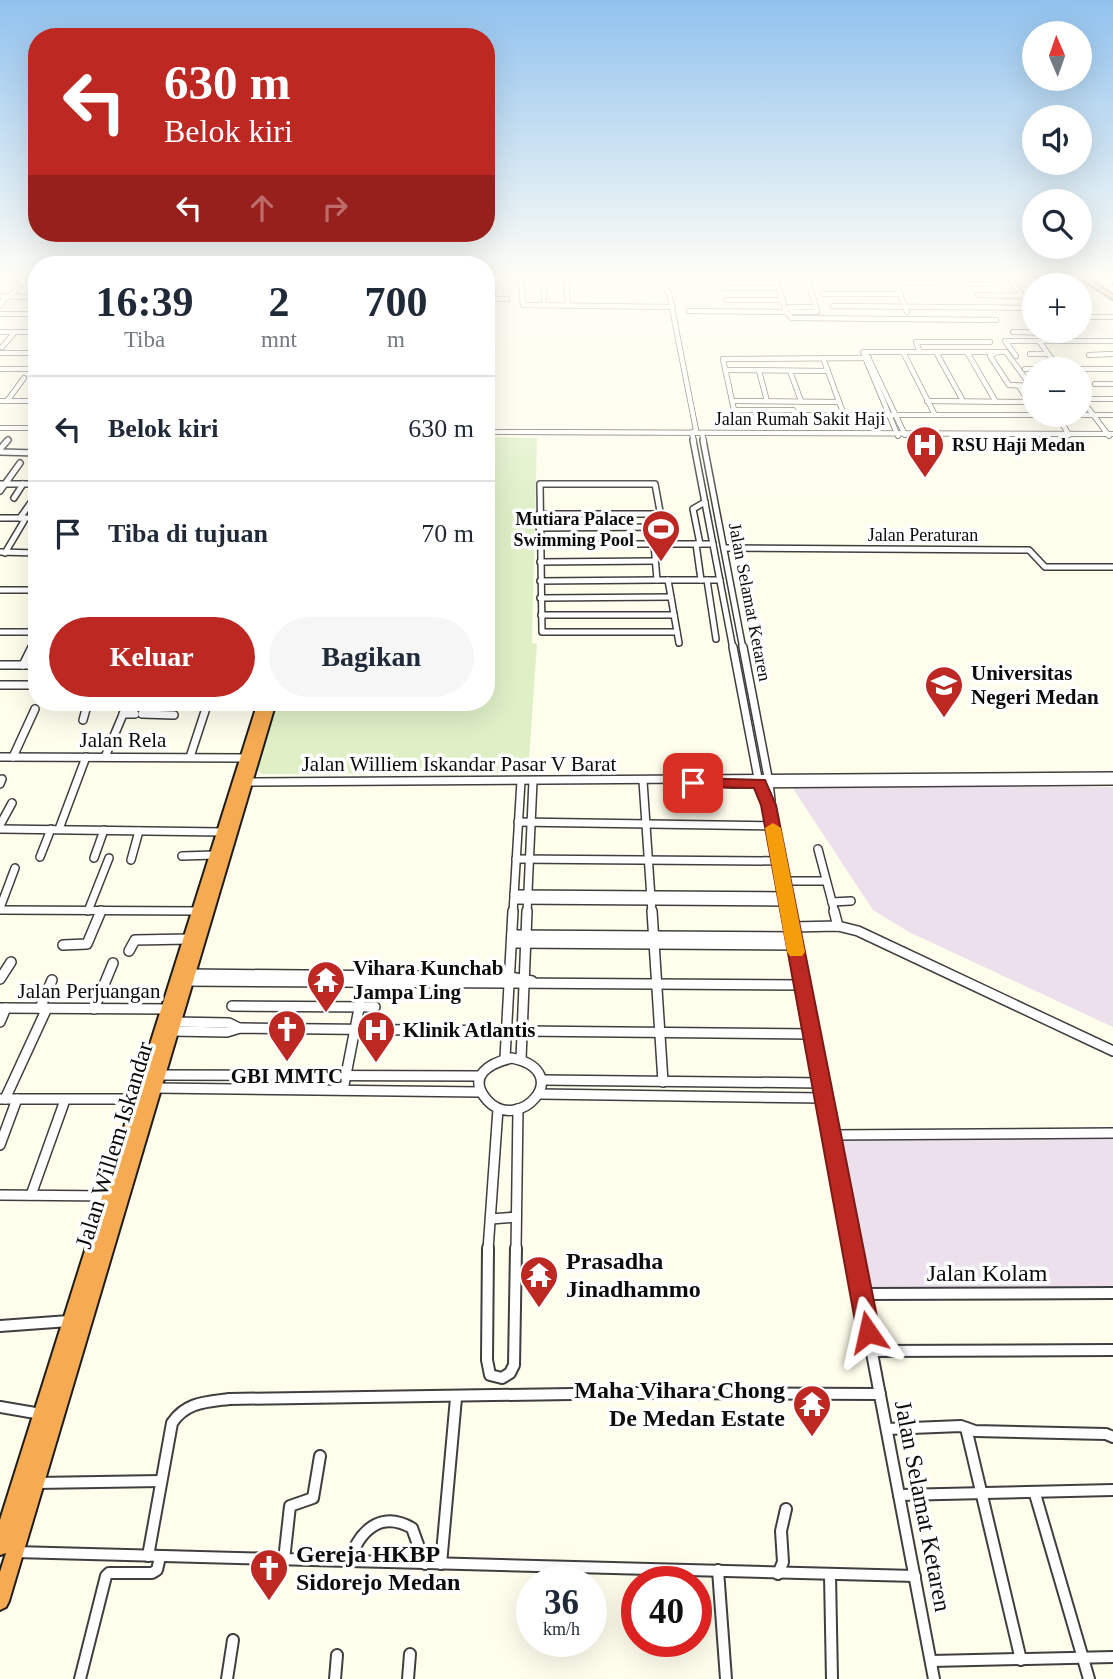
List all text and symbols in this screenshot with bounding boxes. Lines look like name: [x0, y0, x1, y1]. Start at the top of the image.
north arrow: [1022, 21, 1092, 91]
map controls: [1022, 21, 1092, 427]
text: 630 m: [164, 55, 291, 110]
icon: left: [49, 56, 140, 147]
button: sound: [1022, 105, 1092, 175]
text: Belok kiri: [164, 113, 293, 149]
icon: left: [170, 189, 208, 227]
icon: ahead: [243, 189, 281, 227]
icon: right: [316, 189, 354, 227]
button: search: [1022, 189, 1092, 259]
button: +: [1022, 273, 1092, 343]
text: 16:39: [96, 279, 194, 325]
text: 2: [268, 279, 289, 325]
text: 700: [364, 279, 427, 325]
text: Tiba: [124, 327, 165, 352]
text: mnt: [261, 327, 297, 352]
text: m: [387, 327, 405, 352]
button: −: [1022, 357, 1092, 427]
street label: Jalan Rumah Sakit Haji: [715, 409, 885, 429]
icon: left: [49, 410, 87, 448]
text: Belok kiri: [108, 414, 219, 443]
text: 630 m: [408, 414, 474, 443]
hospital icon: RSU Haji Medan: [904, 424, 946, 479]
place label: RSU Haji Medan: [952, 435, 1085, 455]
sports icon: Mutiara Palace Swimming Pool: [640, 508, 682, 563]
place label: Mutiara Palace Swimming Pool: [513, 509, 634, 550]
icon: arrive: [49, 515, 87, 553]
text: Tiba di tujuan: [108, 519, 268, 548]
text: 70 m: [421, 519, 474, 548]
street label: Jalan Selamat Ketaren: [725, 521, 775, 683]
street label: Jalan Peraturan: [868, 525, 978, 545]
button: Keluar: [49, 617, 255, 697]
button: Bagikan: [269, 617, 474, 697]
place label: Universitas Negeri Medan: [971, 661, 1099, 709]
school or university icon: Universitas Negeri Medan: [923, 664, 965, 719]
street label: Jalan Rela: [80, 728, 167, 752]
street label: Jalan Williem Iskandar Pasar V Barat: [302, 752, 616, 776]
pin: [663, 753, 723, 813]
icon: arrive: [674, 764, 712, 802]
place label: Vihara Kunchab Jampa Ling: [353, 956, 503, 1004]
temple icon: Vihara Kunchab Jampa Ling: [305, 959, 347, 1014]
street label: Jalan Perjuangan: [18, 979, 161, 1003]
church icon: GBI MMTC: [266, 1008, 308, 1063]
hospital icon: Klinik Atlantis: [355, 1009, 397, 1064]
place label: Klinik Atlantis: [403, 1018, 535, 1042]
street label: Jalan Willem Iskandar: [70, 1039, 158, 1251]
place label: GBI MMTC: [231, 1064, 343, 1088]
place label: Prasadha Jinadhammo: [566, 1248, 701, 1302]
temple icon: Prasadha Jinadhammo: [518, 1254, 560, 1309]
street label: Jalan Kolam: [927, 1260, 1048, 1286]
position arrow: [831, 1295, 905, 1369]
place label: Maha Vihara Chong De Medan Estate: [574, 1377, 785, 1431]
temple icon: Maha Vihara Chong De Medan Estate: [791, 1383, 833, 1438]
street label: Jalan Selamat Ketaren: [890, 1398, 956, 1614]
place label: Gereja HKBP Sidorejo Medan: [296, 1541, 460, 1595]
church icon: Gereja HKBP Sidorejo Medan: [248, 1547, 290, 1602]
speed limit sign: 40: [621, 1566, 712, 1657]
text: 36: [544, 1583, 579, 1622]
text: km/h: [543, 1619, 580, 1639]

